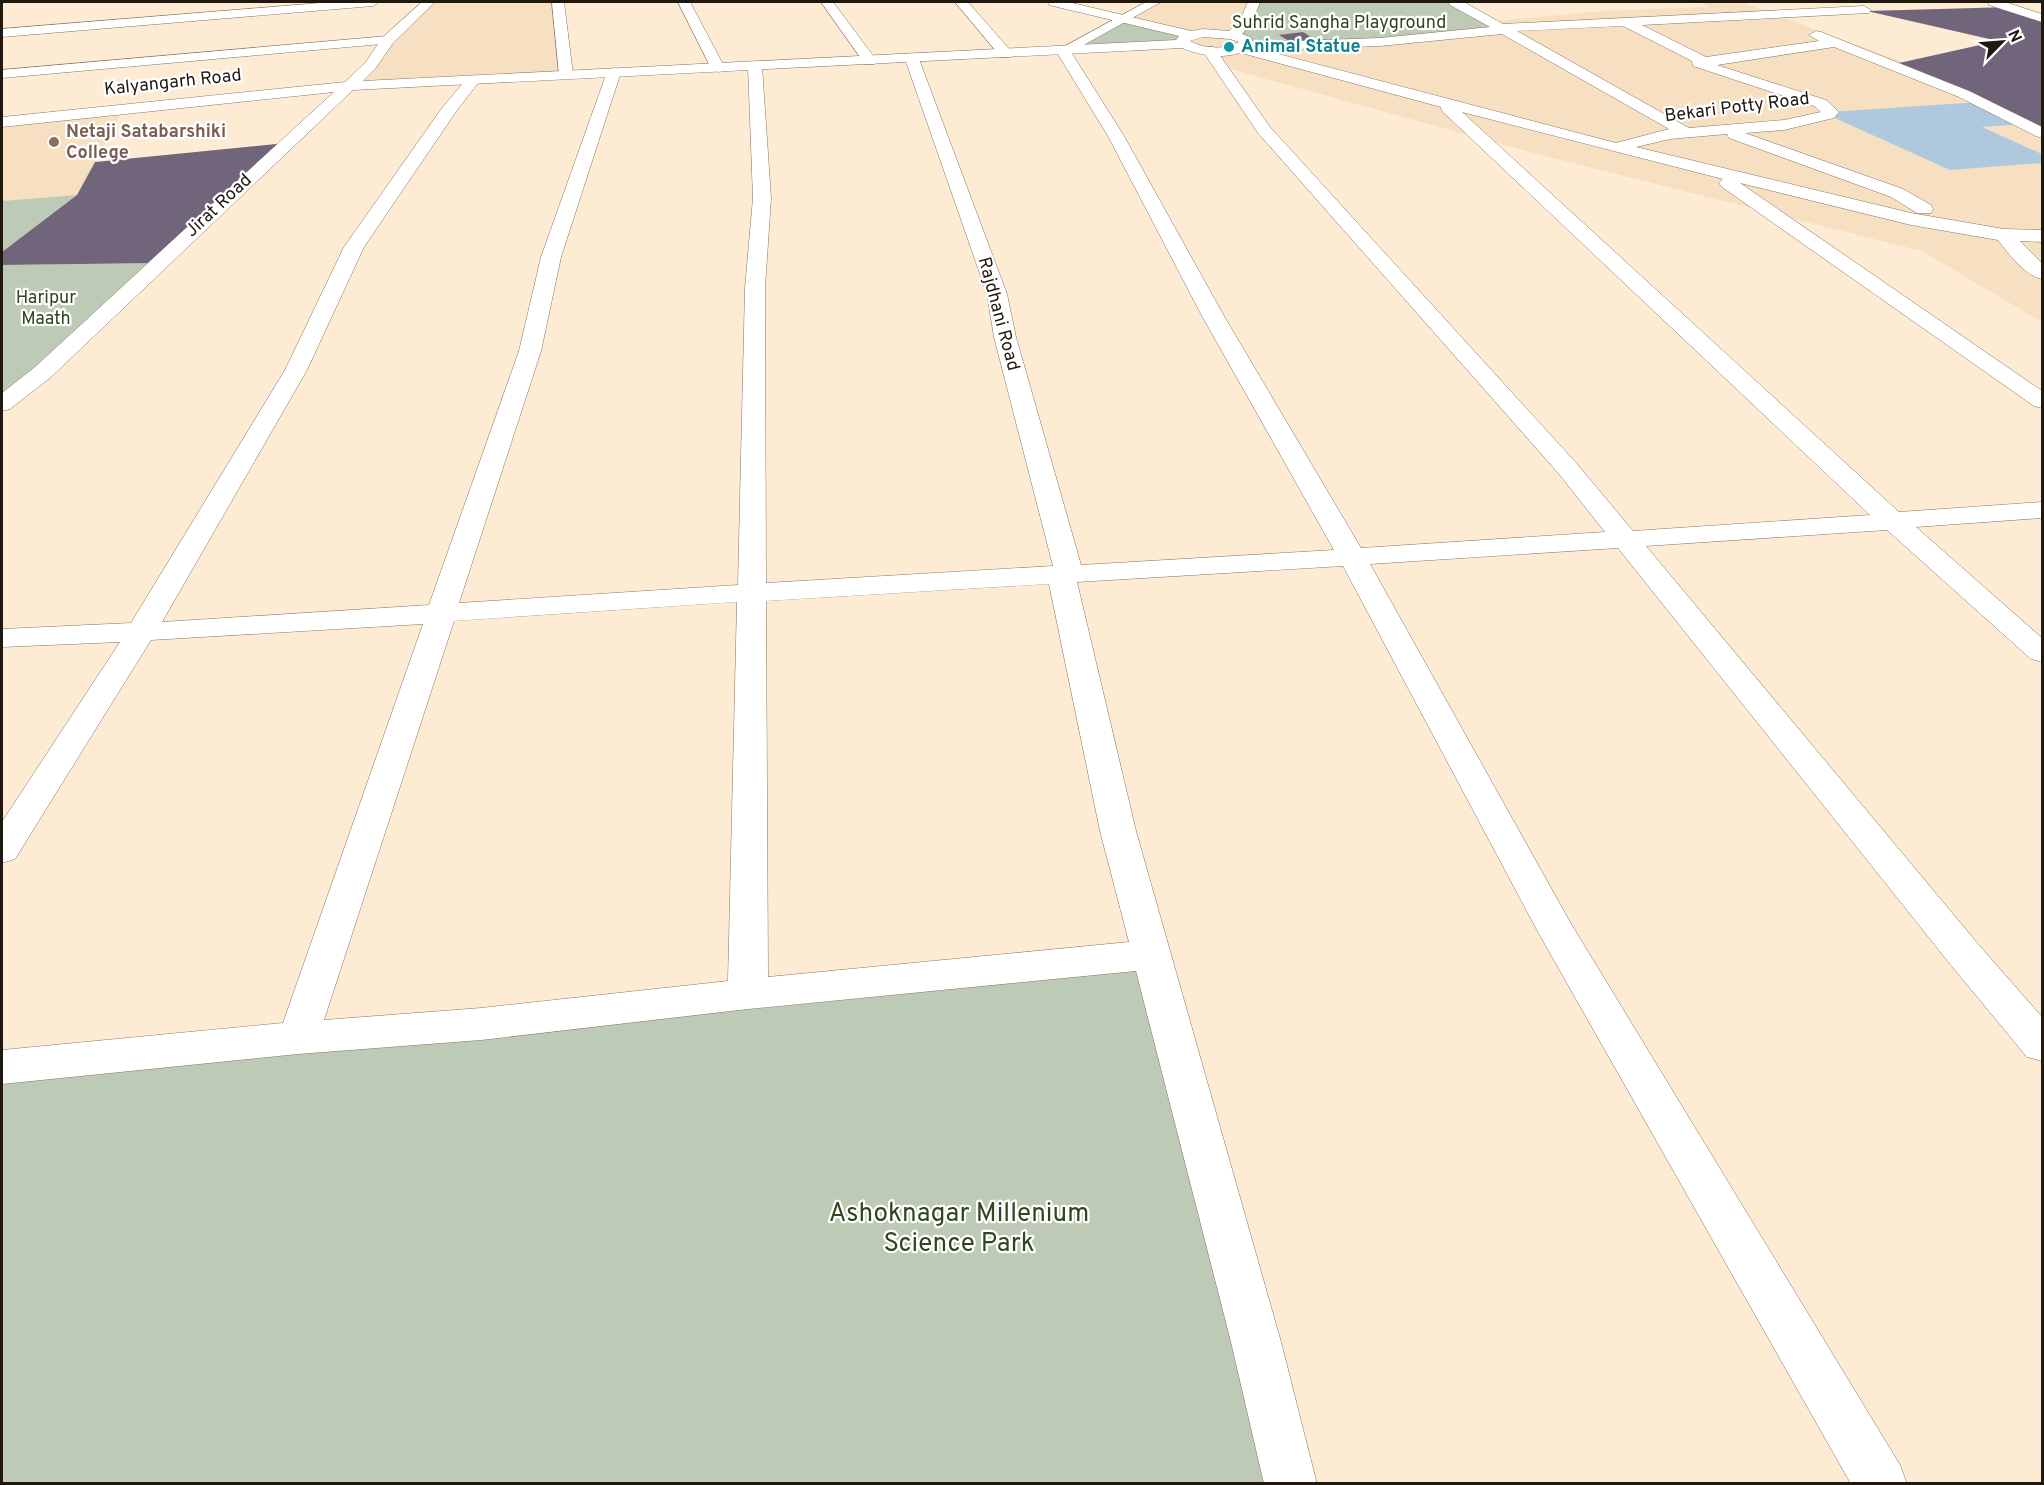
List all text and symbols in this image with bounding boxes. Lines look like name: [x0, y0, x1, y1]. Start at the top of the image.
park label: Suhrid Sangha Playground: [1232, 12, 1446, 35]
north arrow: [1972, 12, 2032, 72]
text: N: [2002, 27, 2025, 46]
place label: Animal Statue: [1241, 36, 1361, 59]
marker: Animal Statue: [1222, 40, 1236, 54]
street label: Kalyangarh Road: [103, 64, 243, 102]
street label: Bekari Potty Road: [1663, 88, 1811, 128]
place label: Netaji Satabarshiki College: [66, 121, 226, 165]
marker: Netaji Satabarshiki College: [47, 135, 61, 149]
street label: Jirat Road: [181, 169, 257, 243]
street label: Rajdhani Road: [972, 255, 1024, 373]
park label: Haripur Maath: [16, 287, 76, 331]
park label: Ashoknagar Millenium Science Park: [829, 1198, 1089, 1261]

